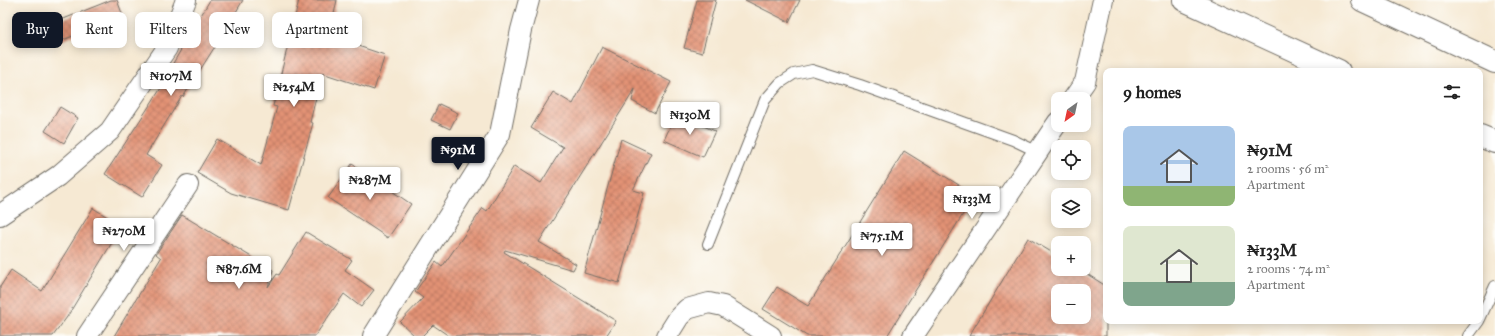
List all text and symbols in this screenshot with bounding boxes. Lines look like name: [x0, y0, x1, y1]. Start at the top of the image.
chip: Buy: [12, 12, 63, 48]
chip: Rent: [71, 12, 127, 48]
chip: Filters: [135, 12, 201, 48]
chip: New: [209, 12, 264, 48]
chip: Apartment: [272, 12, 362, 48]
pin: ₦107M: [143, 63, 199, 97]
text: ₦107M: [150, 68, 192, 84]
pin: ₦254M: [266, 74, 322, 108]
text: ₦254M: [273, 79, 315, 95]
icon: filters: [1441, 81, 1463, 103]
text: 9 homes: [1123, 82, 1181, 103]
north arrow: [1051, 92, 1091, 132]
map controls: [1051, 92, 1091, 324]
pin: ₦130M: [662, 102, 718, 136]
text: ₦130M: [670, 107, 710, 123]
pin: ₦91M: [434, 137, 482, 171]
button: locate: [1051, 140, 1091, 180]
text: ₦91M: [1247, 140, 1293, 161]
text: ₦91M: [441, 142, 475, 158]
icon: home: [1155, 142, 1203, 190]
text: 2 rooms · 56 m²: [1247, 161, 1329, 177]
pin: ₦287M: [342, 167, 398, 201]
text: ₦287M: [348, 172, 392, 188]
text: Apartment: [1247, 177, 1305, 193]
pin: ₦133M: [944, 186, 1000, 220]
button: layers: [1051, 188, 1091, 228]
text: ₦133M: [953, 191, 991, 207]
pin: ₦270M: [96, 218, 152, 252]
text: ₦270M: [102, 223, 146, 239]
pin: ₦75.1M: [849, 223, 915, 257]
text: ₦75.1M: [860, 228, 904, 244]
button: +: [1051, 236, 1091, 276]
text: ₦133M: [1247, 240, 1297, 261]
icon: home: [1155, 242, 1203, 290]
pin: ₦87.6M: [206, 256, 272, 290]
text: ₦87.6M: [216, 261, 262, 277]
text: 2 rooms · 74 m²: [1247, 261, 1330, 277]
text: Apartment: [1247, 277, 1305, 293]
button: −: [1051, 284, 1091, 324]

